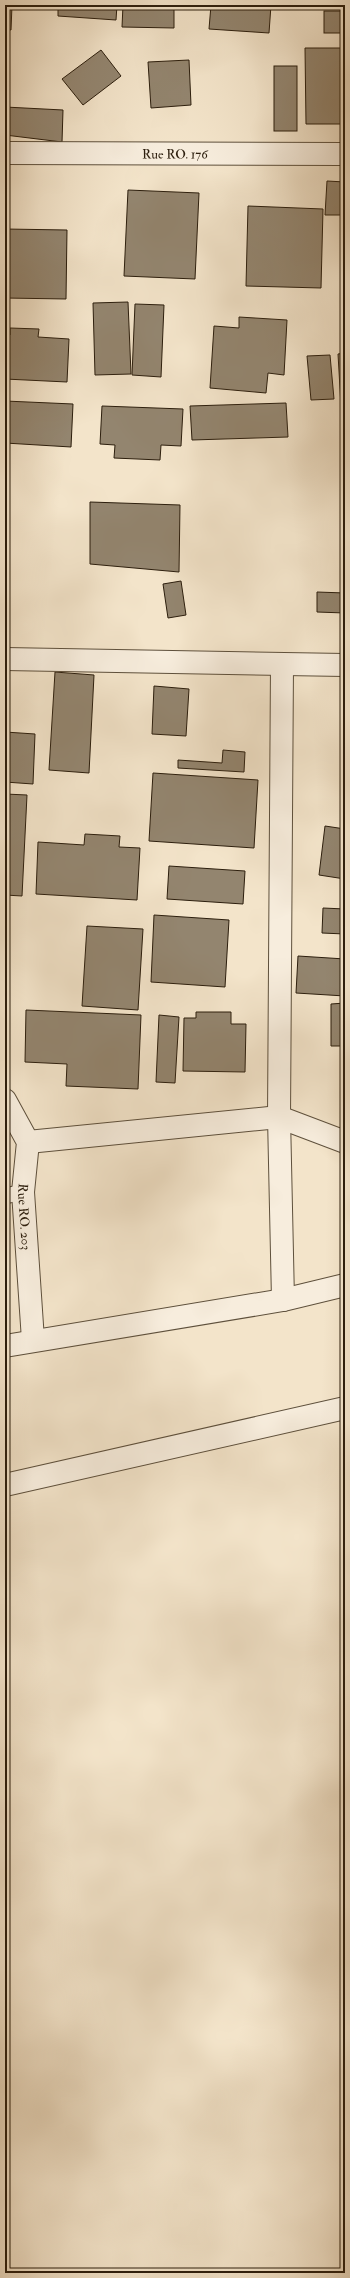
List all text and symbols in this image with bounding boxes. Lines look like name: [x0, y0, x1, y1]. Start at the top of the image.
street label: Rue RO. 176: [142, 146, 209, 163]
street label: Rue RO. 203: [14, 1183, 34, 1251]

